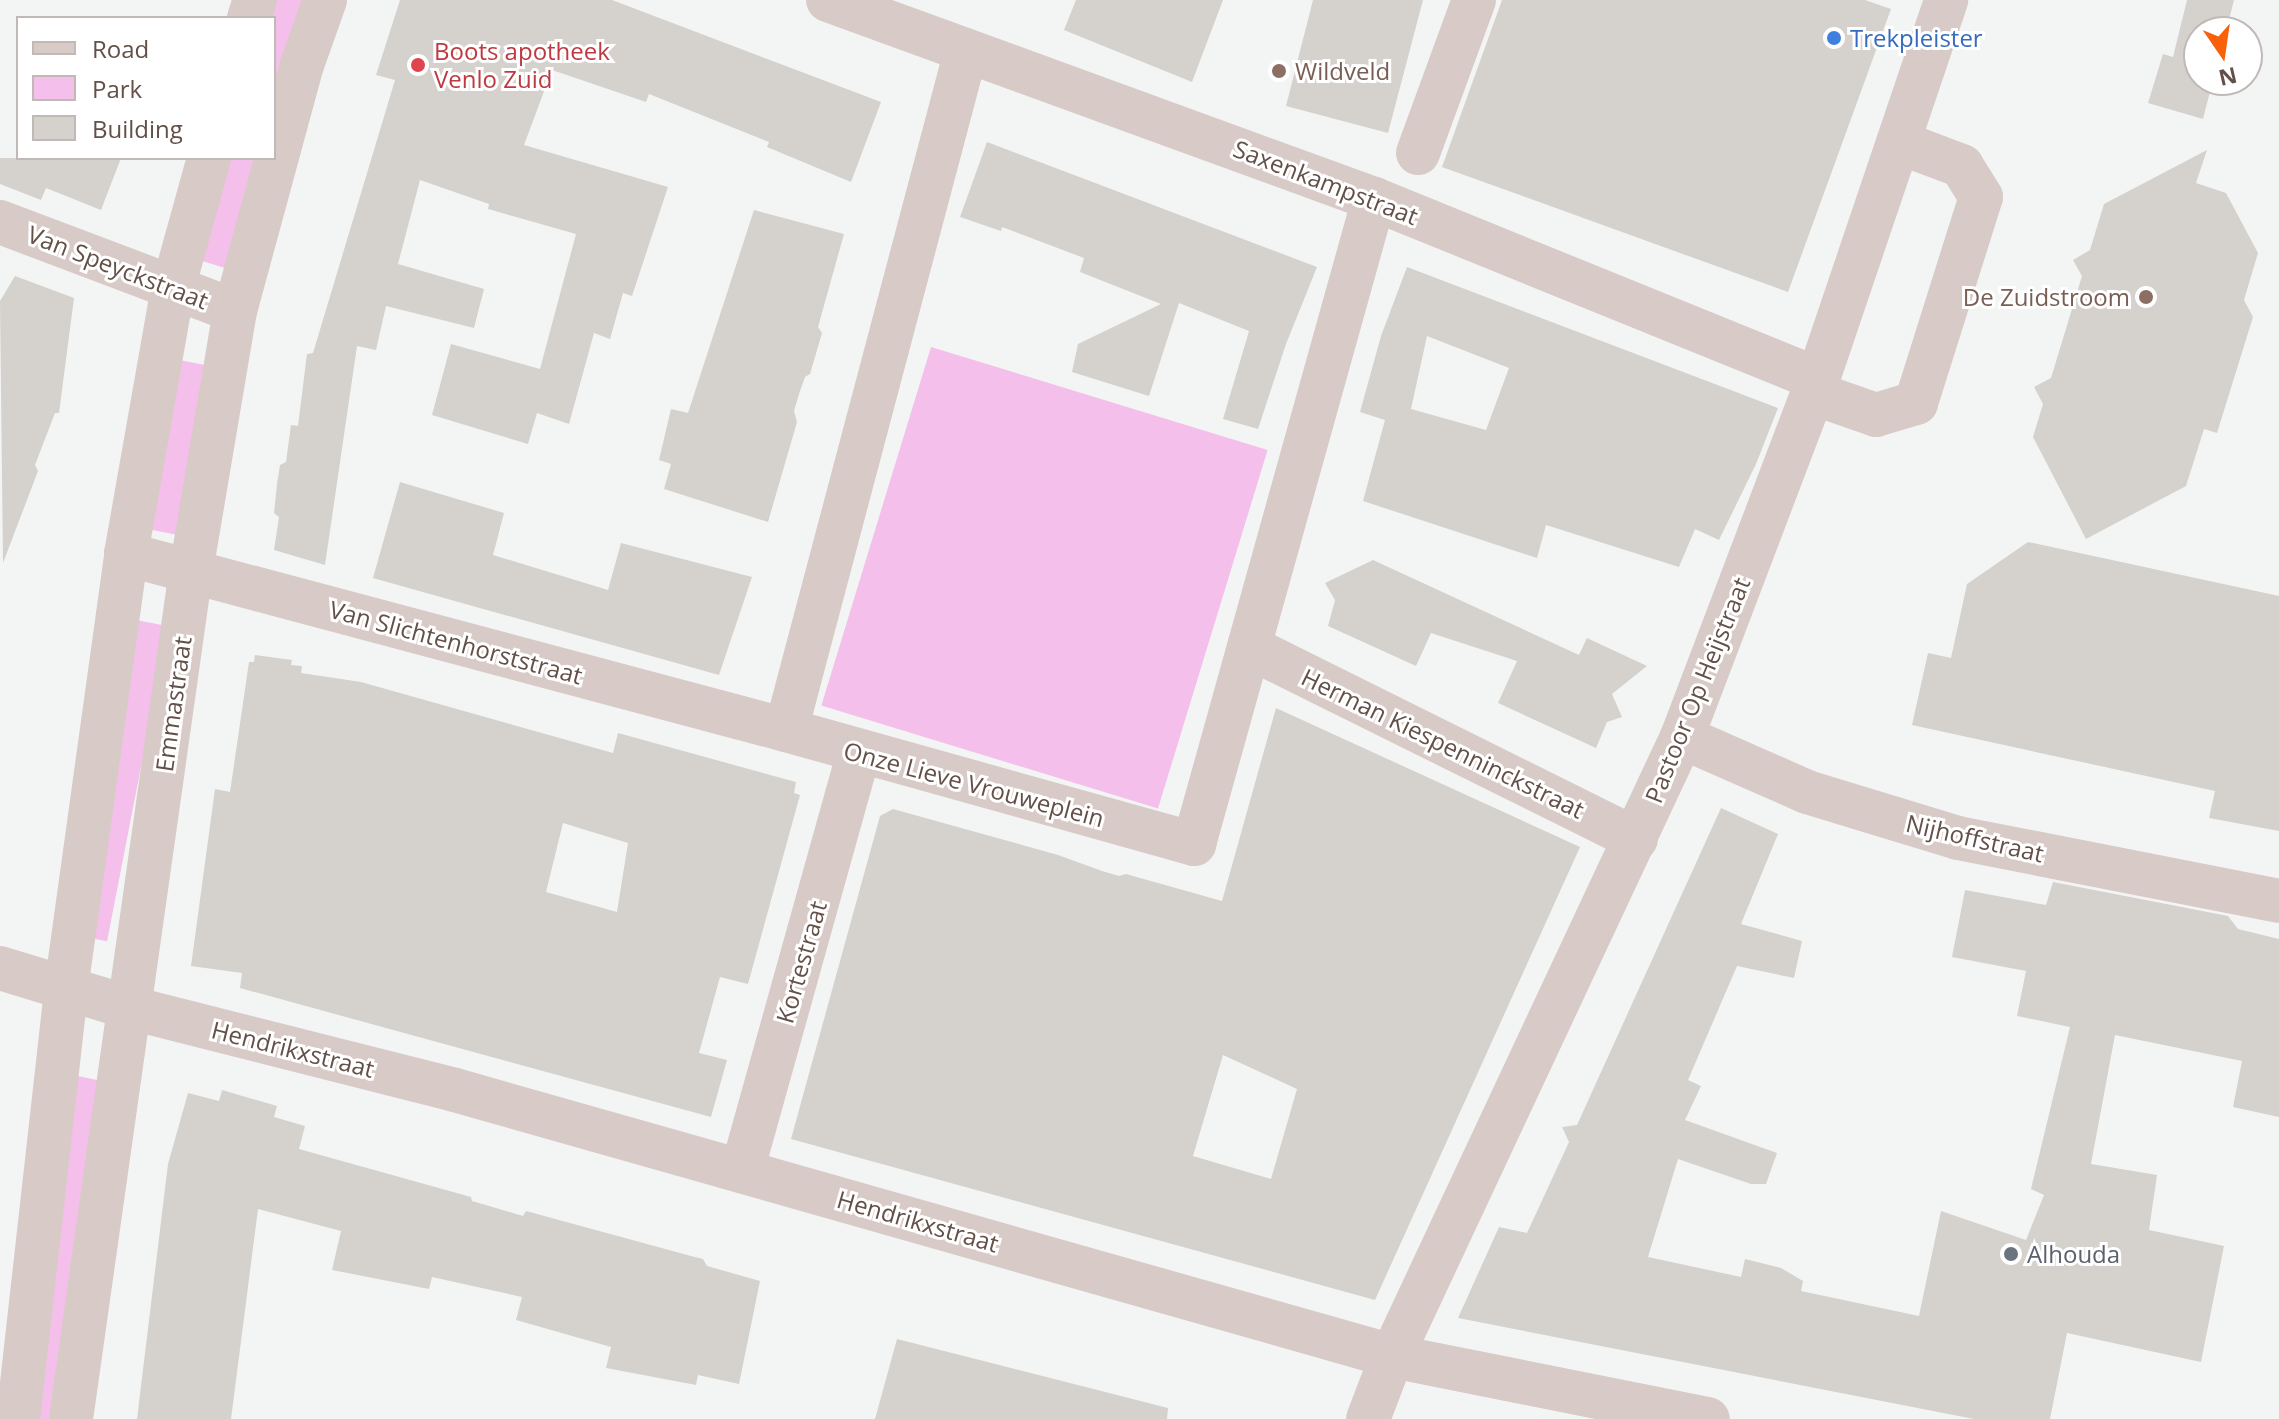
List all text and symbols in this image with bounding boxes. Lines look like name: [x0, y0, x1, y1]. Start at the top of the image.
legend: [16, 16, 276, 160]
north arrow: [2183, 16, 2263, 96]
place label: Trekpleister: [1850, 24, 1983, 52]
marker: Trekpleister: [1825, 29, 1843, 47]
text: Road: [92, 32, 149, 65]
place label: Boots apotheek Venlo Zuid: [434, 37, 610, 93]
marker: Boots apotheek Venlo Zuid: [409, 56, 427, 74]
place label: Wildveld: [1295, 57, 1390, 85]
text: N: [2216, 61, 2240, 94]
marker: Wildveld: [1270, 62, 1288, 80]
text: Park: [92, 72, 142, 105]
text: Building: [92, 112, 183, 145]
street label: Saxenkampstraat: [1230, 134, 1422, 230]
street label: Van Speyckstraat: [24, 219, 212, 315]
place label: De Zuidstroom: [1963, 283, 2130, 311]
marker: De Zuidstroom: [2137, 288, 2155, 306]
street label: Pastoor Op Heijstraat: [1639, 573, 1755, 807]
street label: Van Slichtenhorststraat: [326, 594, 586, 690]
street label: Emmastraat: [149, 635, 197, 773]
street label: Herman Kiespenninckstraat: [1297, 662, 1589, 824]
street label: Onze Lieve Vrouweplein: [841, 735, 1107, 833]
street label: Nijhoffstraat: [1903, 808, 2047, 868]
street label: Kortestraat: [770, 897, 832, 1027]
street label: Hendrikxstraat: [209, 1015, 377, 1083]
street label: Hendrikxstraat: [834, 1184, 1002, 1258]
place label: Alhouda: [2027, 1240, 2120, 1268]
marker: Alhouda: [2002, 1245, 2020, 1263]

